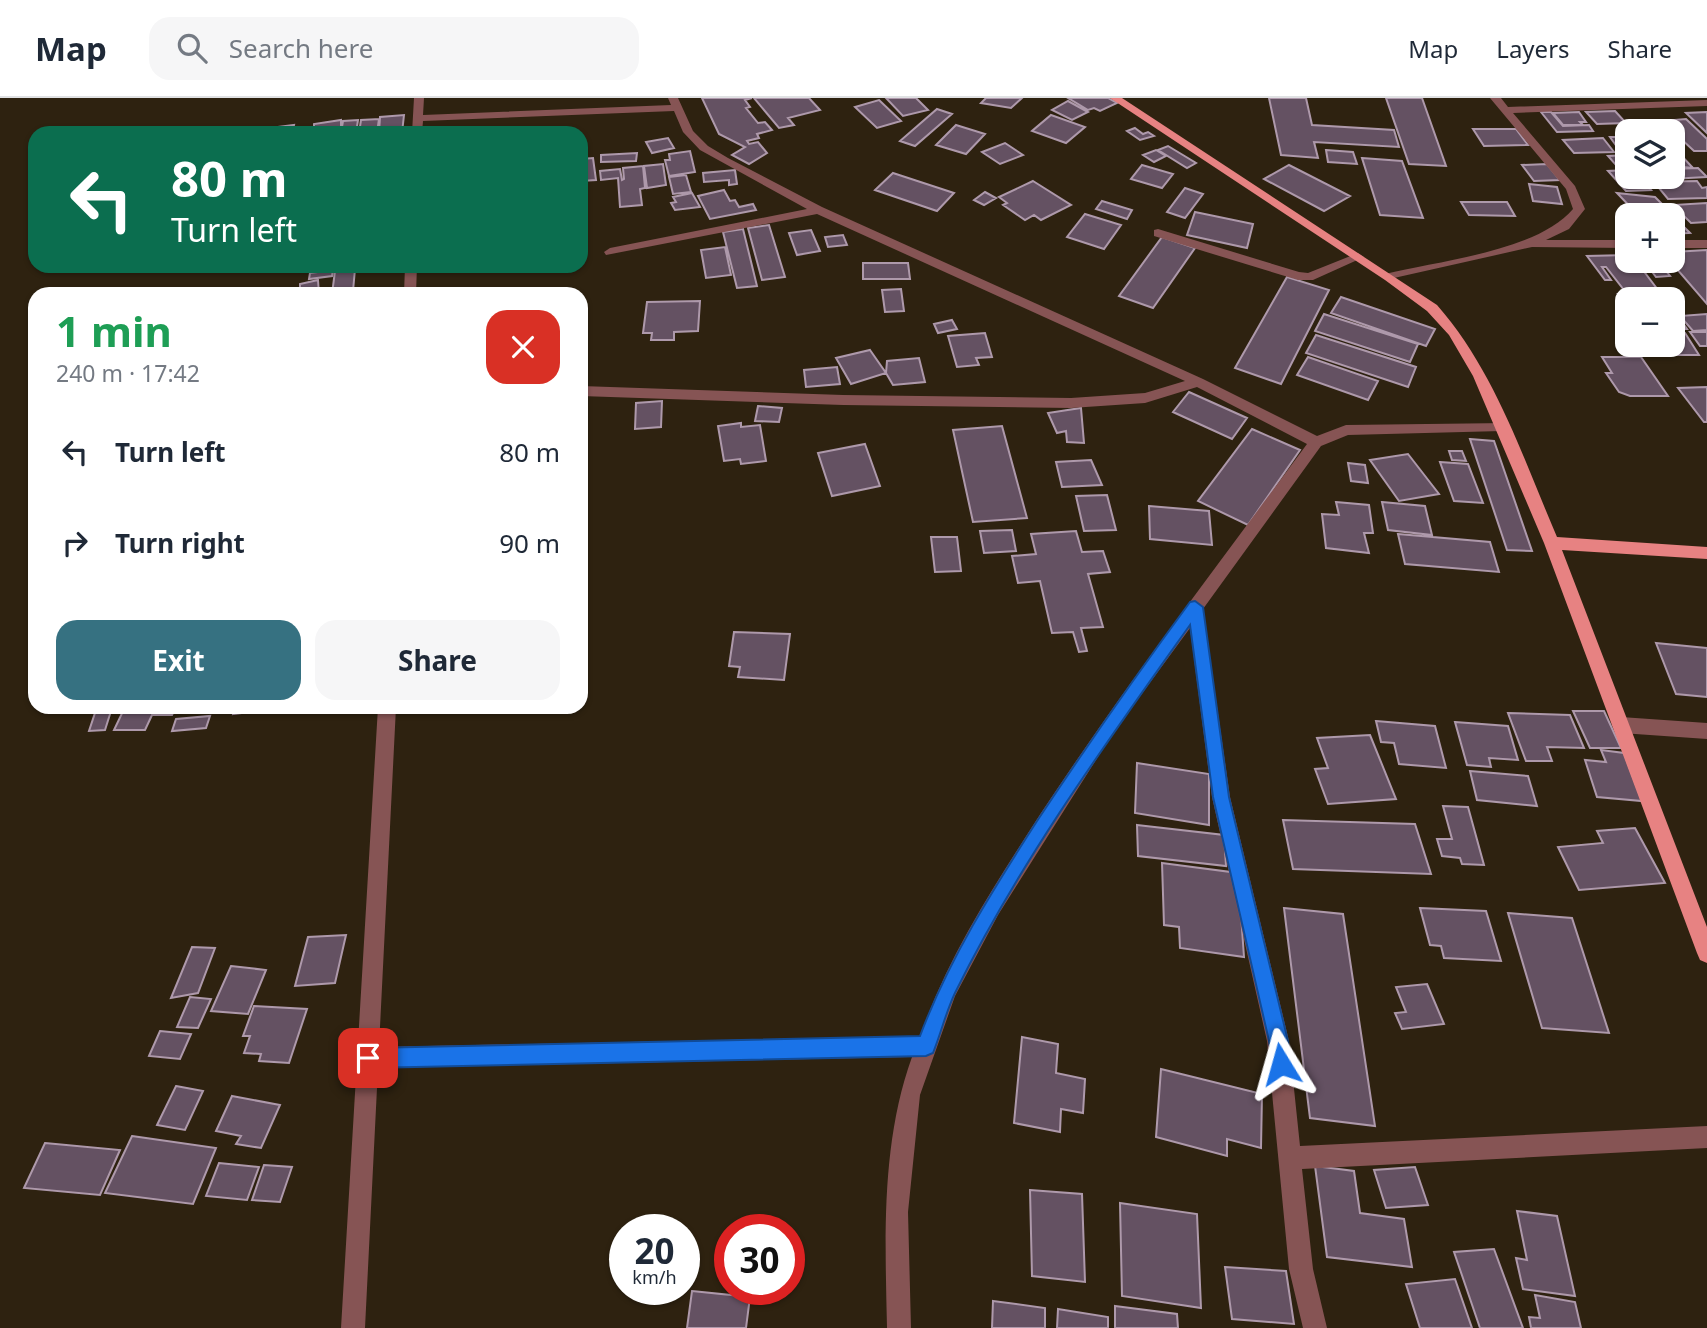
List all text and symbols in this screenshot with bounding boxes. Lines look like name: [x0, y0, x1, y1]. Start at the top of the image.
search box: [149, 17, 639, 80]
text: Map: [35, 26, 107, 71]
icon: search: [173, 29, 211, 67]
text: Search here: [229, 30, 373, 66]
text: Map: [1408, 32, 1458, 65]
text: Layers: [1496, 32, 1570, 65]
text: Share: [1608, 32, 1672, 65]
map controls: [1615, 119, 1685, 357]
button: layers: [1615, 119, 1685, 189]
text: 80 m: [171, 145, 288, 211]
icon: left: [56, 154, 147, 245]
button: +: [1615, 203, 1685, 273]
text: Turn left: [171, 208, 297, 251]
button: −: [1615, 287, 1685, 357]
text: 1 min: [56, 302, 172, 359]
button: close: [486, 310, 560, 384]
text: 240 m · 17:42: [56, 357, 200, 389]
icon: left: [56, 433, 94, 471]
text: Turn left: [115, 434, 226, 470]
text: 80 m: [499, 434, 560, 470]
icon: right: [56, 524, 94, 562]
text: Turn right: [115, 525, 245, 561]
text: 90 m: [499, 525, 560, 561]
button: Exit: [56, 620, 301, 700]
button: Share: [315, 620, 560, 700]
position arrow: [1244, 1027, 1318, 1101]
pin: [338, 1028, 398, 1088]
icon: arrive: [349, 1039, 387, 1077]
speed limit sign: 30: [714, 1214, 805, 1305]
text: 20: [634, 1227, 675, 1274]
text: km/h: [632, 1265, 677, 1289]

